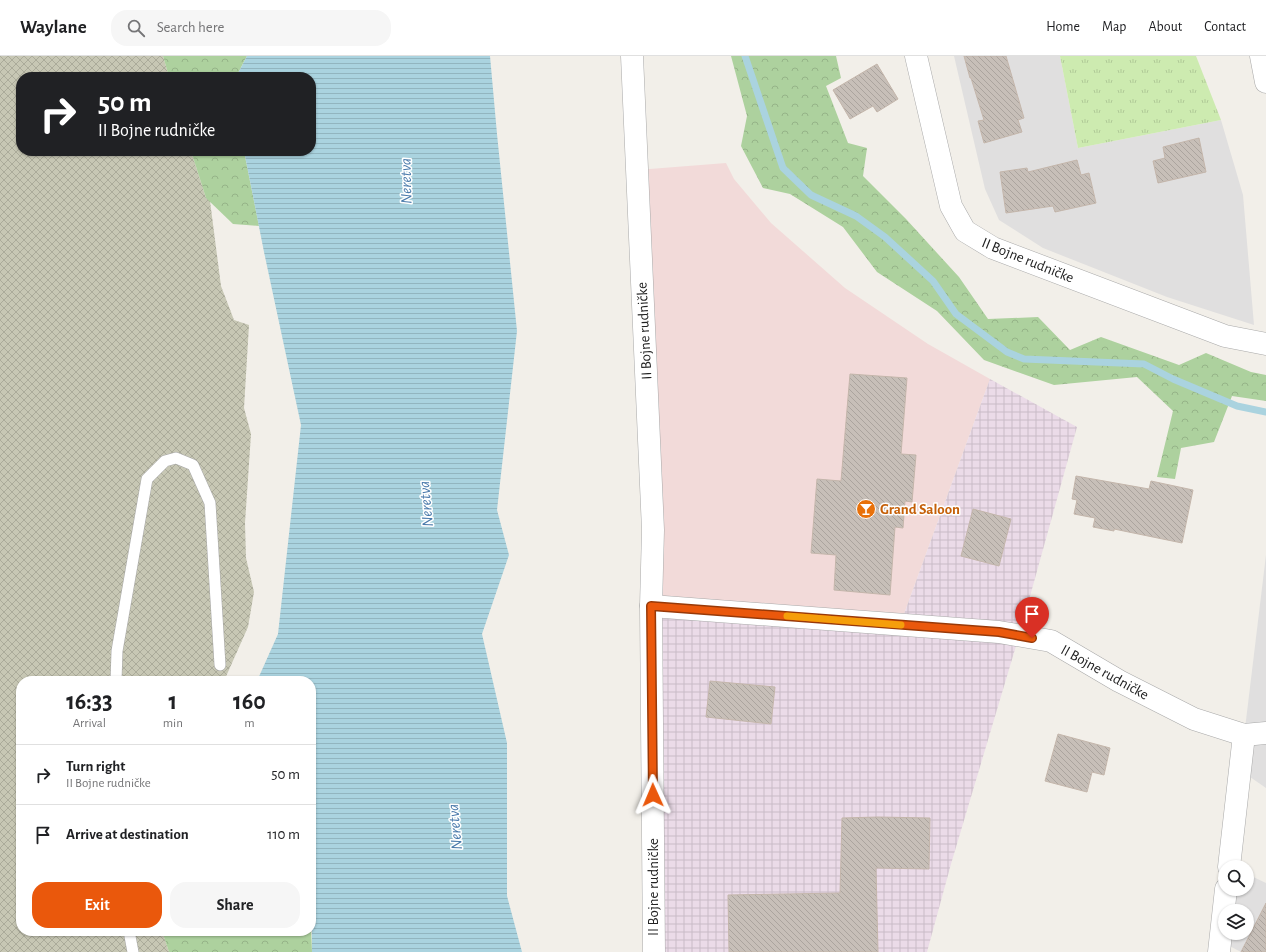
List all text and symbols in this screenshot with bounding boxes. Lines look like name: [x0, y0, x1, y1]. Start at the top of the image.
search box: [111, 10, 391, 46]
icon: search: [125, 17, 147, 39]
text: Waylane: [20, 18, 87, 37]
text: Search here: [157, 20, 224, 35]
text: Home: [1046, 20, 1080, 34]
text: Map: [1102, 20, 1126, 34]
text: About: [1148, 20, 1182, 34]
text: Contact: [1204, 20, 1246, 34]
icon: right: [32, 88, 84, 140]
text: 50 m: [98, 89, 152, 117]
text: II Bojne rudničke: [98, 122, 215, 140]
water label: Neretva: [398, 158, 414, 204]
street label: II Bojne rudničke: [980, 235, 1076, 286]
street label: II Bojne rudničke: [634, 282, 655, 380]
water label: Neretva: [416, 480, 436, 528]
bar icon: Grand Saloon: [855, 498, 877, 520]
place label: Grand Saloon: [880, 502, 960, 517]
pin: [1015, 597, 1049, 638]
icon: arrive: [1021, 603, 1043, 625]
street label: II Bojne rudničke: [1058, 642, 1151, 703]
text: 16:33: [66, 690, 113, 714]
text: 1: [169, 690, 177, 714]
text: 160: [233, 690, 266, 714]
text: Arrival: [73, 717, 106, 730]
text: min: [163, 717, 183, 730]
text: m: [244, 717, 255, 730]
text: Turn right: [66, 759, 125, 774]
icon: right: [32, 764, 54, 786]
text: 50 m: [271, 767, 300, 782]
position arrow: [632, 774, 674, 816]
text: II Bojne rudničke: [66, 777, 151, 790]
water label: Neretva: [445, 803, 465, 851]
icon: arrive: [32, 824, 54, 846]
text: Arrive at destination: [66, 827, 189, 842]
text: 110 m: [267, 827, 300, 842]
street label: II Bojne rudničke: [646, 838, 661, 936]
map controls: [1218, 860, 1254, 940]
button: search: [1218, 860, 1254, 896]
button: Exit: [32, 882, 162, 928]
button: Share: [170, 882, 300, 928]
button: layers: [1218, 904, 1254, 940]

